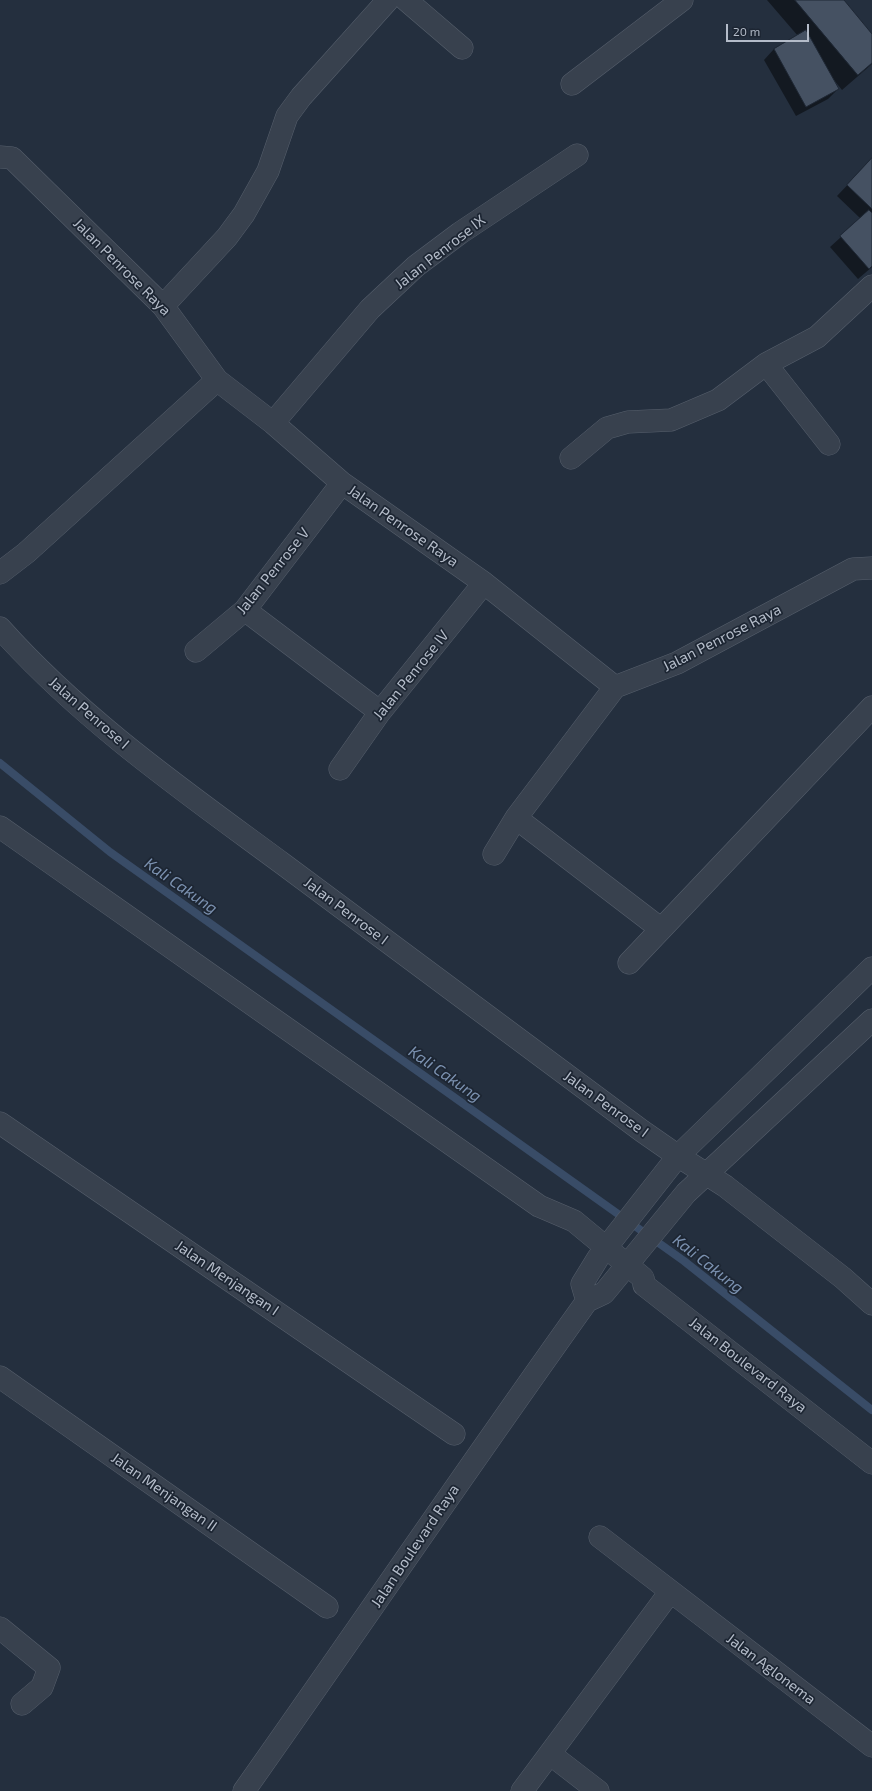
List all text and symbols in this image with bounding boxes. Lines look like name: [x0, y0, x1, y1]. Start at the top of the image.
scale bar: [728, 16, 811, 42]
text: 20 m: [733, 24, 760, 38]
street label: Jalan Penrose IX: [391, 211, 489, 293]
street label: Jalan Penrose Raya: [69, 214, 175, 320]
street label: Jalan Penrose Raya: [344, 481, 462, 571]
street label: Jalan Penrose V: [233, 524, 313, 618]
street label: Jalan Penrose Raya: [660, 600, 784, 676]
street label: Jalan Penrose IV: [369, 627, 453, 723]
street label: Jalan Penrose I: [45, 673, 133, 753]
water label: Kali Cakung: [141, 854, 221, 918]
street label: Jalan Penrose I: [300, 873, 392, 949]
water label: Kali Cakung: [405, 1042, 485, 1106]
street label: Jalan Penrose I: [560, 1067, 652, 1141]
water label: Kali Cakung: [669, 1230, 747, 1298]
street label: Jalan Menjangan I: [172, 1237, 282, 1319]
street label: Jalan Boulevard Raya: [686, 1313, 810, 1417]
street label: Jalan Menjangan II: [108, 1449, 220, 1535]
street label: Jalan Boulevard Raya: [367, 1481, 463, 1611]
street label: Jalan Aglonema: [723, 1630, 819, 1708]

